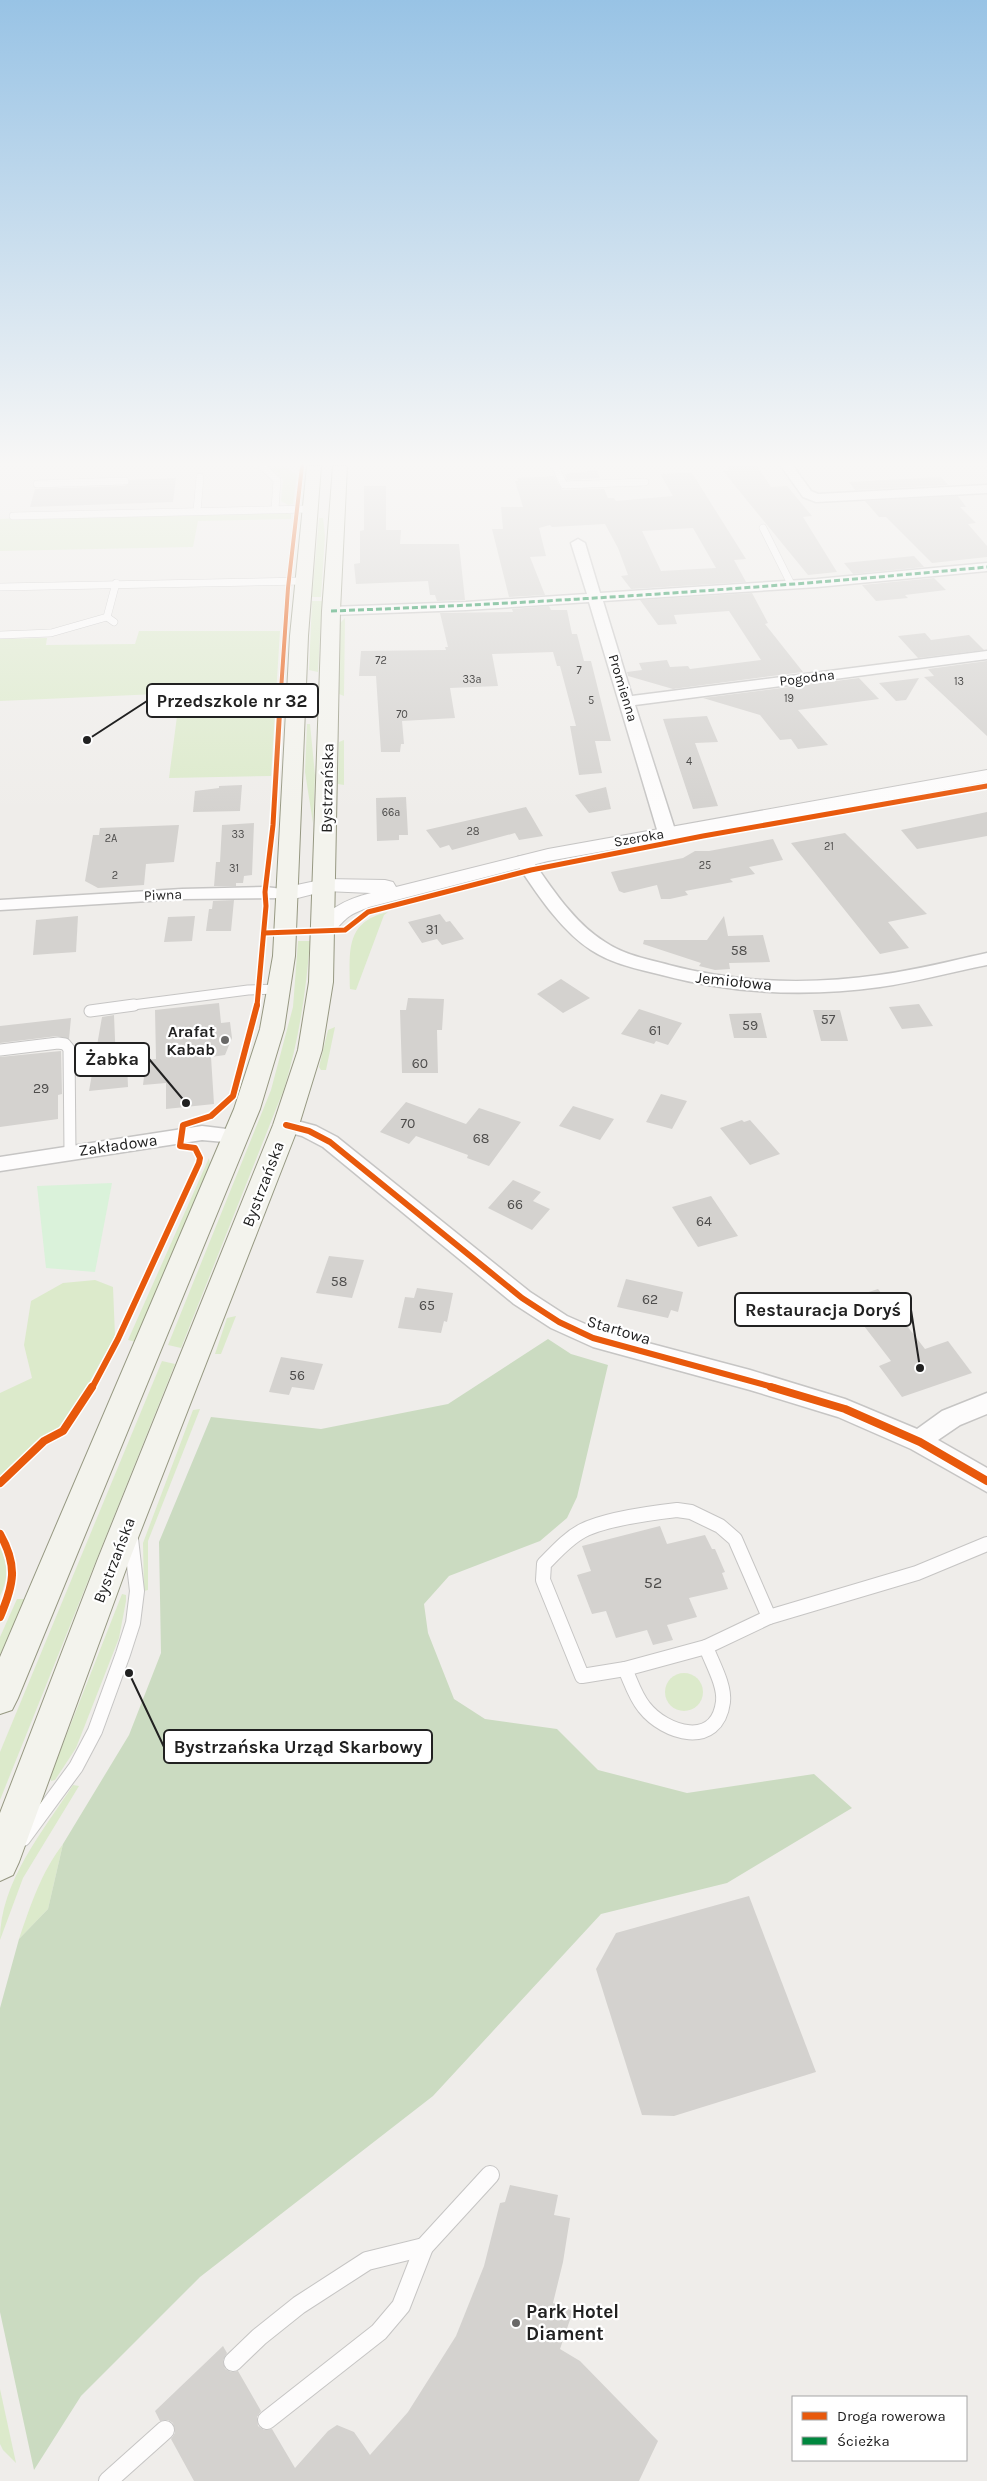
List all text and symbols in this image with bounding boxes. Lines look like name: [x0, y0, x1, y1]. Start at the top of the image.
street label: Promienna: [605, 652, 641, 724]
house number: 72: [375, 654, 387, 667]
house number: 7: [576, 664, 582, 677]
street label: Pogodna: [778, 666, 836, 690]
house number: 33a: [462, 673, 482, 686]
house number: 13: [954, 675, 964, 688]
callout: Przedszkole nr 32: [147, 684, 318, 717]
text: Przedszkole nr 32: [157, 690, 307, 712]
house number: 19: [784, 692, 794, 705]
house number: 5: [588, 694, 594, 707]
house number: 70: [396, 708, 408, 721]
street label: Bystrzańska: [317, 743, 337, 833]
house number: 4: [686, 755, 692, 768]
house number: 66a: [382, 806, 400, 819]
house number: 28: [466, 825, 480, 838]
street label: Szeroka: [613, 825, 665, 851]
house number: 33: [232, 828, 245, 841]
house number: 2A: [105, 832, 118, 845]
house number: 21: [824, 840, 834, 853]
house number: 25: [699, 859, 711, 872]
house number: 31: [229, 862, 239, 875]
house number: 2: [112, 869, 118, 882]
street label: Piwna: [144, 886, 182, 904]
house number: 31: [426, 921, 438, 938]
house number: 58: [731, 942, 747, 959]
street label: Jemiołowa: [695, 968, 773, 994]
house number: 57: [821, 1011, 836, 1028]
house number: 59: [742, 1017, 758, 1034]
place label: Arafat Kabab: [166, 1022, 215, 1059]
house number: 61: [649, 1022, 661, 1039]
marker: Arafat Kabab: [219, 1034, 231, 1046]
callout: Żabka: [75, 1043, 149, 1076]
text: Żabka: [85, 1048, 139, 1070]
house number: 60: [412, 1055, 428, 1072]
house number: 29: [33, 1080, 49, 1097]
house number: 70: [401, 1115, 415, 1132]
street label: Zakładowa: [77, 1130, 159, 1160]
house number: 68: [473, 1130, 489, 1147]
street label: Bystrzańska: [238, 1139, 288, 1229]
house number: 66: [507, 1196, 523, 1213]
house number: 64: [696, 1213, 712, 1230]
house number: 58: [331, 1273, 347, 1290]
house number: 62: [642, 1291, 658, 1308]
callout: Restauracja Doryś: [735, 1293, 911, 1326]
house number: 65: [419, 1297, 435, 1314]
text: Restauracja Doryś: [745, 1299, 901, 1321]
street label: Startowa: [585, 1311, 653, 1349]
house number: 56: [289, 1367, 305, 1384]
street label: Bystrzańska: [89, 1515, 139, 1605]
house number: 52: [644, 1573, 662, 1592]
callout: Bystrzańska Urząd Skarbowy: [164, 1730, 432, 1763]
text: Bystrzańska Urząd Skarbowy: [174, 1736, 422, 1758]
place label: Park Hotel Diament: [526, 2301, 619, 2345]
marker: Park Hotel Diament: [510, 2317, 522, 2329]
legend: [792, 2396, 967, 2461]
text: Droga rowerowa: [837, 2407, 946, 2425]
text: Ścieżka: [837, 2432, 890, 2450]

